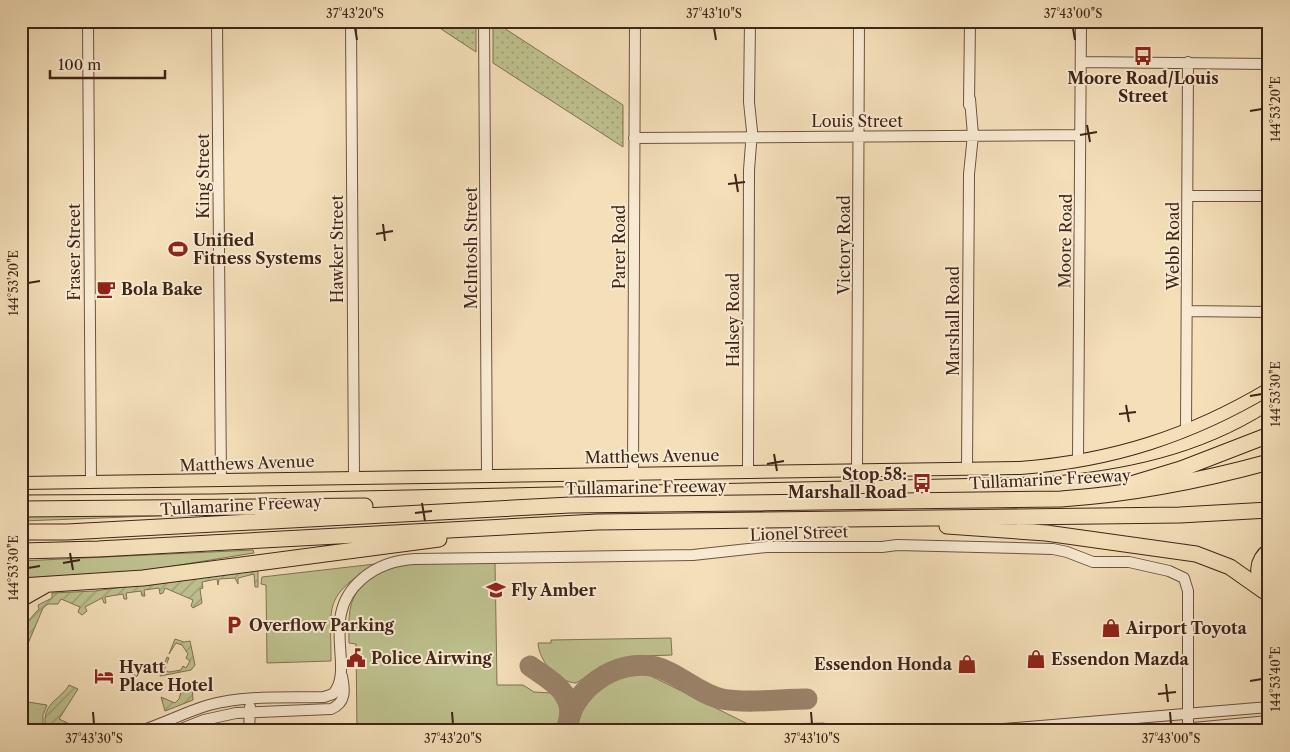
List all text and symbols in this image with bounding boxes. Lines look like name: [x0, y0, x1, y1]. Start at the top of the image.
text: 37°43'20"S: [326, 6, 384, 21]
text: 37°43'10"S: [686, 6, 742, 21]
text: 37°43'00"S: [1044, 6, 1102, 21]
bus stop icon: Moore Road/Louis Street: [1132, 45, 1154, 67]
scale bar: [50, 48, 165, 80]
text: 100 m: [58, 55, 101, 74]
place label: Moore Road/Louis Street: [1067, 68, 1219, 106]
text: 144°53'20"E: [1268, 76, 1283, 142]
street label: Louis Street: [811, 111, 903, 131]
street label: King Street: [193, 133, 213, 219]
street label: McIntosh Street: [461, 187, 481, 309]
street label: Moore Road: [1054, 193, 1076, 289]
street label: Hawker Street: [327, 194, 347, 303]
street label: Victory Road: [834, 195, 854, 296]
street label: Webb Road: [1163, 202, 1183, 291]
street label: Fraser Street: [64, 203, 84, 301]
street label: Parer Road: [609, 204, 629, 289]
place label: Unified Fitness Systems: [193, 230, 322, 268]
sports icon: Unified Fitness Systems: [167, 238, 189, 260]
text: 144°53'20"E: [6, 250, 21, 316]
street label: Marshall Road: [943, 266, 963, 376]
street label: Halsey Road: [723, 272, 743, 367]
cafe icon: Bola Bake: [95, 278, 117, 300]
place label: Bola Bake: [121, 279, 203, 299]
text: 144°53'30"E: [1268, 361, 1283, 427]
street label: Matthews Avenue: [584, 445, 720, 467]
street label: Matthews Avenue: [179, 451, 315, 475]
place label: Stop 58: Marshall Road: [788, 464, 907, 502]
street label: Tullamarine Freeway: [969, 465, 1132, 493]
bus stop icon: Stop 58: Marshall Road: [911, 472, 933, 494]
street label: Tullamarine Freeway: [565, 476, 728, 498]
street label: Tullamarine Freeway: [160, 491, 323, 519]
street label: Lionel Street: [749, 521, 849, 545]
text: 144°53'30"E: [6, 535, 21, 601]
school or university icon: Fly Amber: [485, 579, 507, 601]
place label: Fly Amber: [511, 580, 596, 600]
parking icon: Overflow Parking: [223, 614, 245, 636]
place label: Overflow Parking: [249, 615, 395, 635]
shop icon: Airport Toyota: [1100, 617, 1122, 639]
place label: Airport Toyota: [1125, 618, 1248, 638]
text: 144°53'40"E: [1268, 646, 1283, 712]
public building icon: Police Airwing: [345, 647, 367, 669]
place label: Police Airwing: [371, 648, 493, 668]
shop icon: Essendon Mazda: [1025, 648, 1047, 670]
place label: Essendon Mazda: [1051, 649, 1190, 669]
shop icon: Essendon Honda: [956, 653, 978, 675]
place label: Essendon Honda: [814, 654, 953, 674]
place label: Hyatt Place Hotel: [119, 657, 214, 695]
hotel icon: Hyatt Place Hotel: [93, 665, 115, 687]
text: 37°43'30"S: [65, 731, 123, 746]
text: 37°43'20"S: [424, 731, 482, 746]
text: 37°43'10"S: [784, 731, 840, 746]
text: 37°43'00"S: [1142, 731, 1200, 746]

